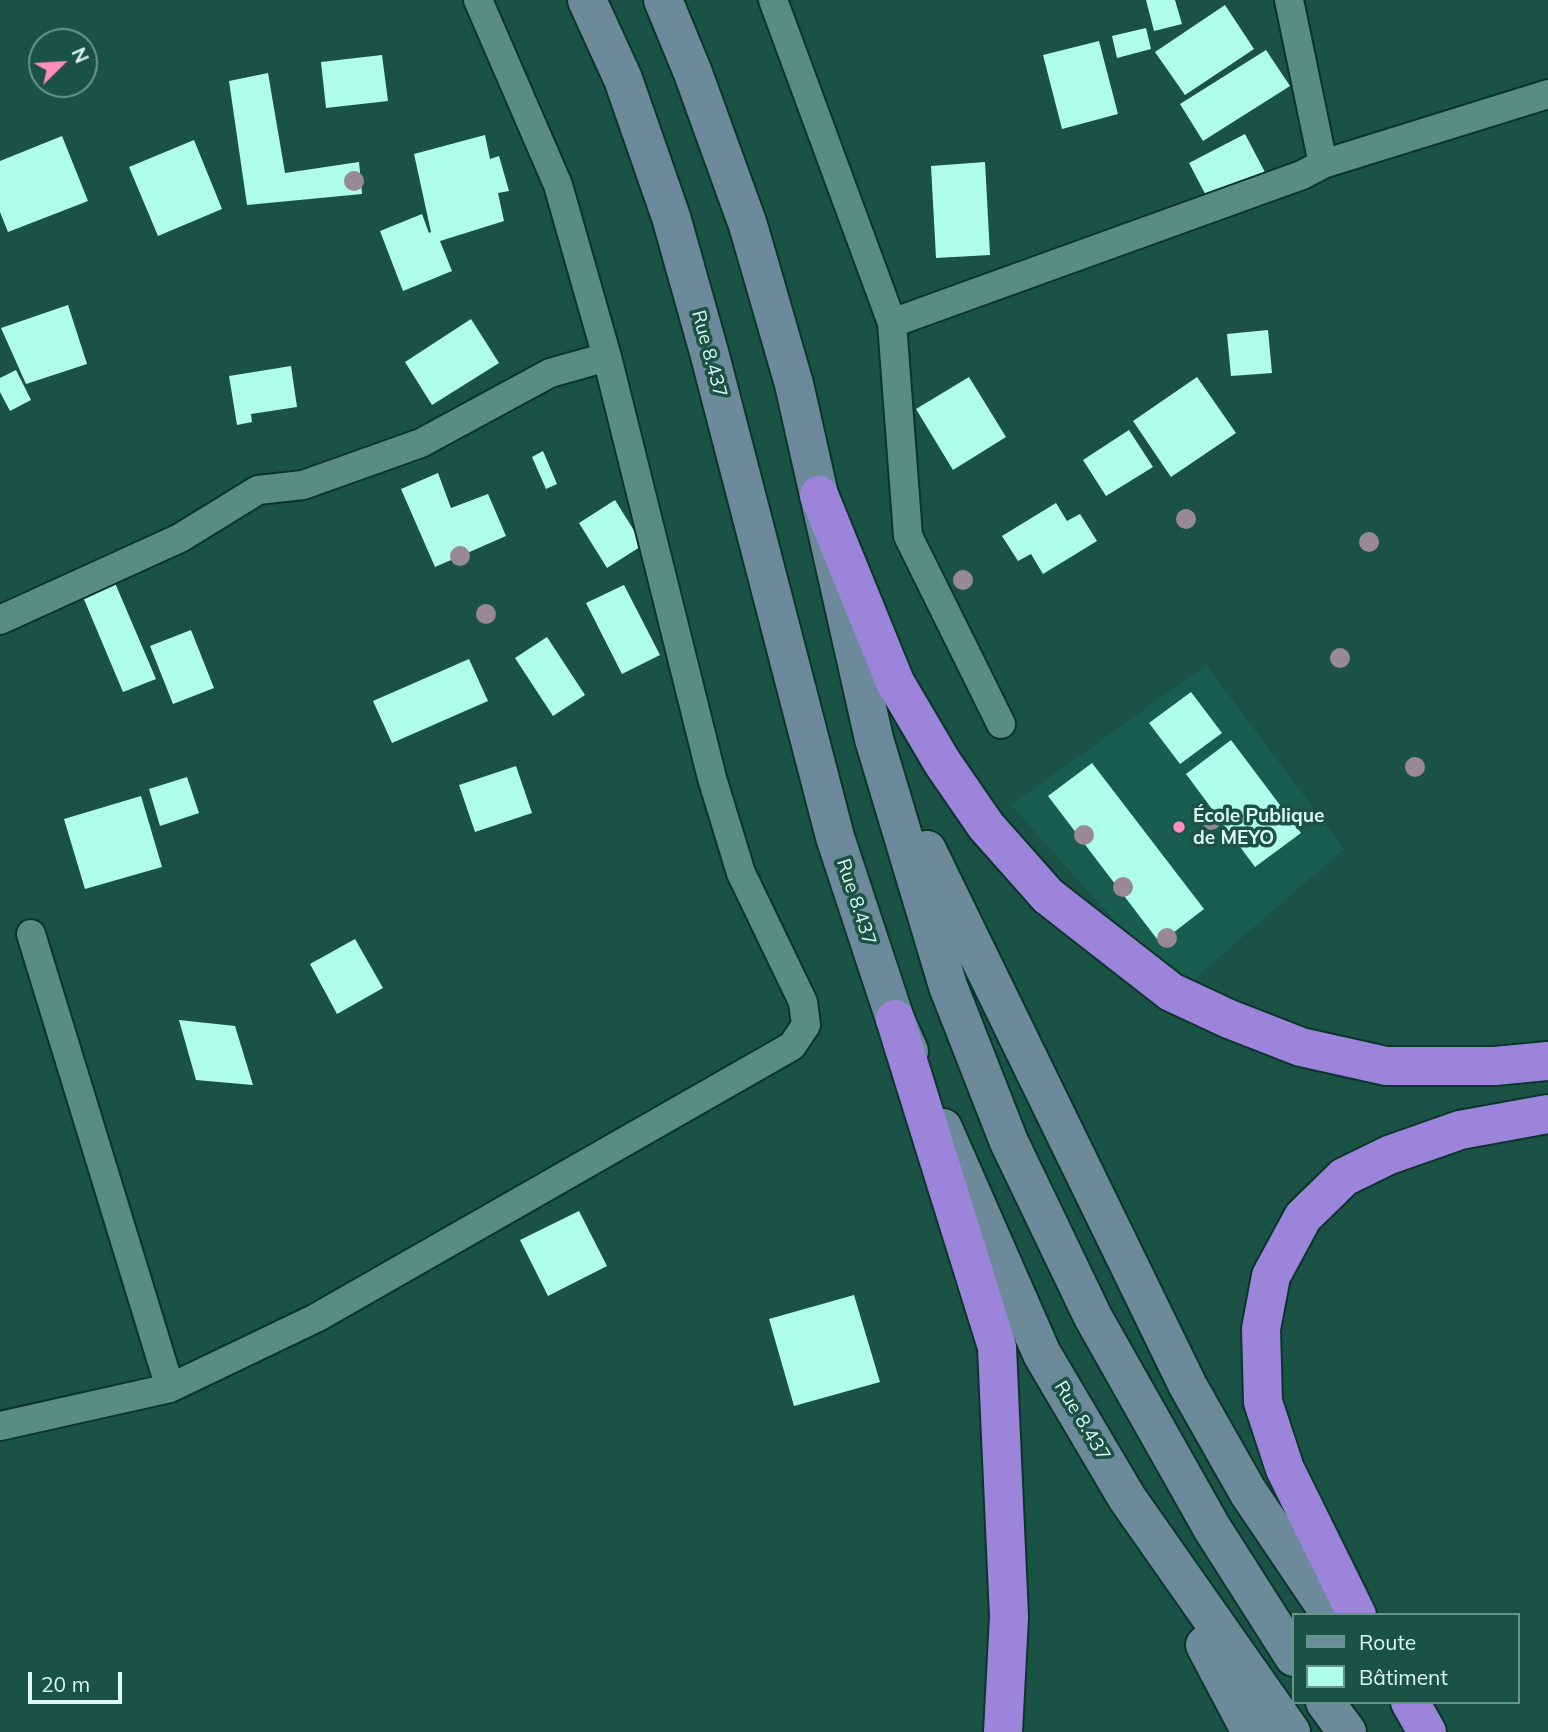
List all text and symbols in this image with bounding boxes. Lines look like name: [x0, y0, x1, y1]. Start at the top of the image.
north arrow: [28, 28, 98, 98]
text: N: [66, 44, 94, 67]
street label: Rue 8.437: [686, 308, 732, 400]
place label: École Publique de MEYO: [1193, 805, 1324, 849]
marker: École Publique de MEYO: [1171, 819, 1187, 835]
street label: Rue 8.437: [831, 856, 881, 948]
street label: Rue 8.437: [1049, 1377, 1115, 1465]
legend: [1292, 1613, 1520, 1704]
text: Route: [1359, 1629, 1416, 1655]
scale bar: [32, 1658, 126, 1702]
text: Bâtiment: [1359, 1664, 1448, 1690]
text: 20 m: [41, 1671, 90, 1697]

